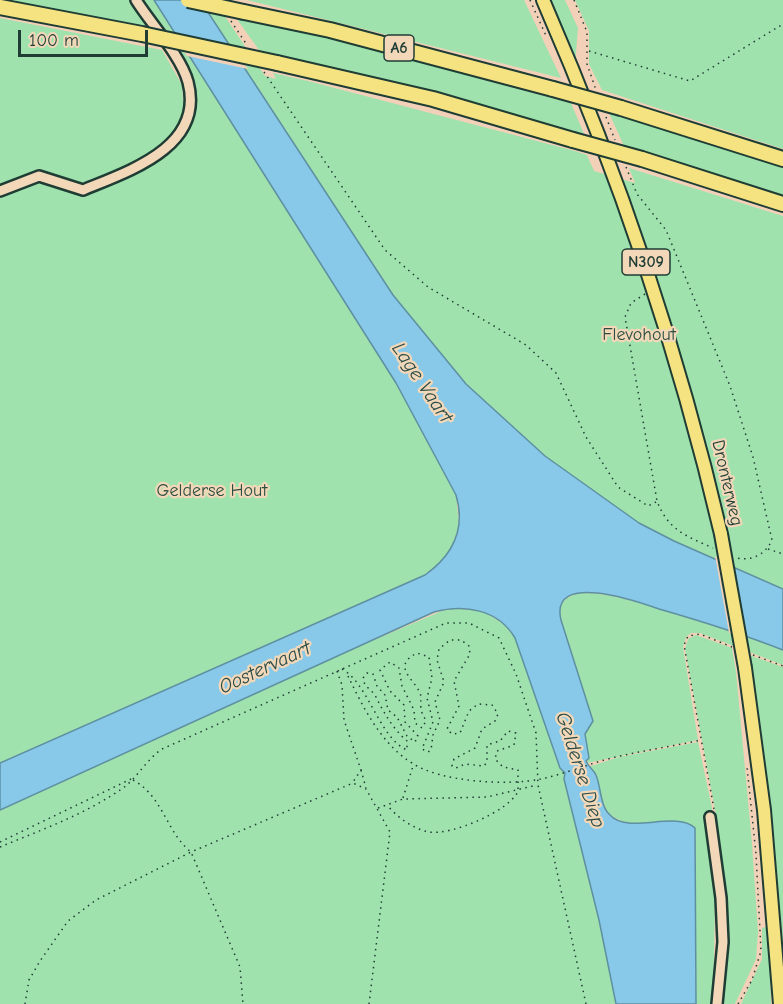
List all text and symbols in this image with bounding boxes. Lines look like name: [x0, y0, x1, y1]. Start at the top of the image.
scale bar: [21, 18, 152, 56]
text: 100 m: [29, 30, 79, 51]
road number: A6: [384, 35, 414, 61]
road number: N309: [622, 249, 670, 275]
park label: Flevohout: [602, 324, 676, 346]
water label: Lage Vaart: [386, 338, 458, 428]
street label: Dronterweg: [707, 438, 747, 528]
park label: Gelderse Hout: [157, 480, 267, 502]
water label: Oostervaart: [215, 636, 315, 700]
water label: Gelderse Diep: [550, 709, 610, 831]

